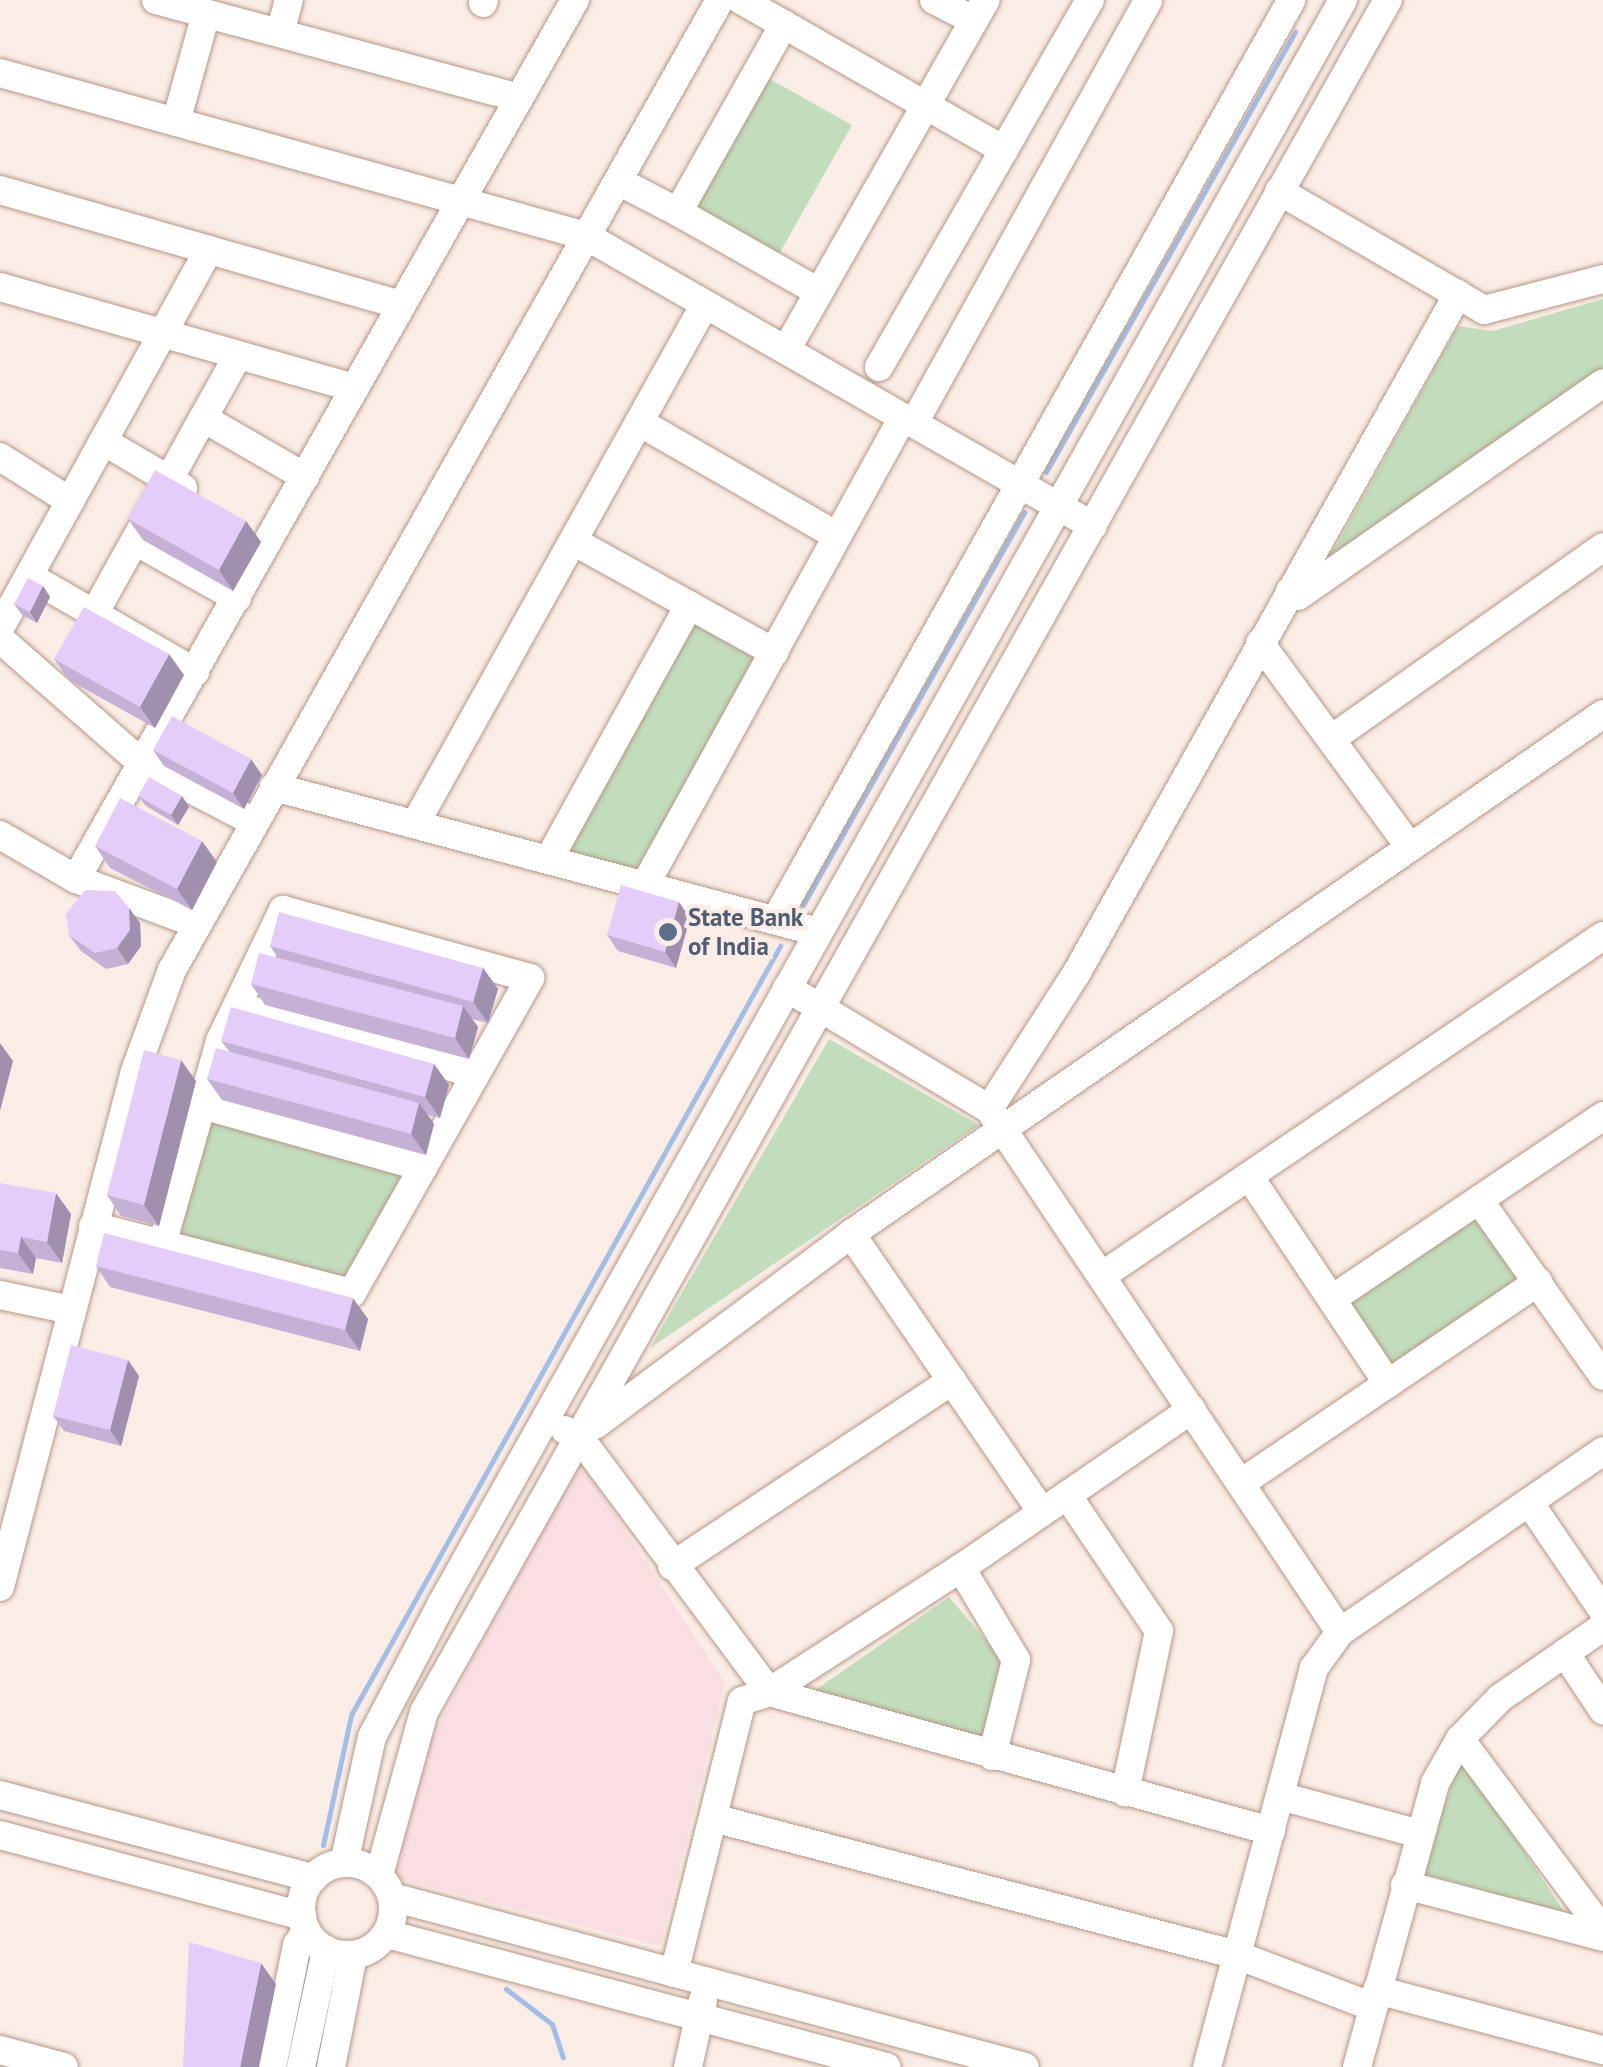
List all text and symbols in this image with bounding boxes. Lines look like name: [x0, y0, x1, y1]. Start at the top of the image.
place label: State Bank of India: [688, 903, 803, 962]
marker: State Bank of India: [657, 921, 679, 943]

